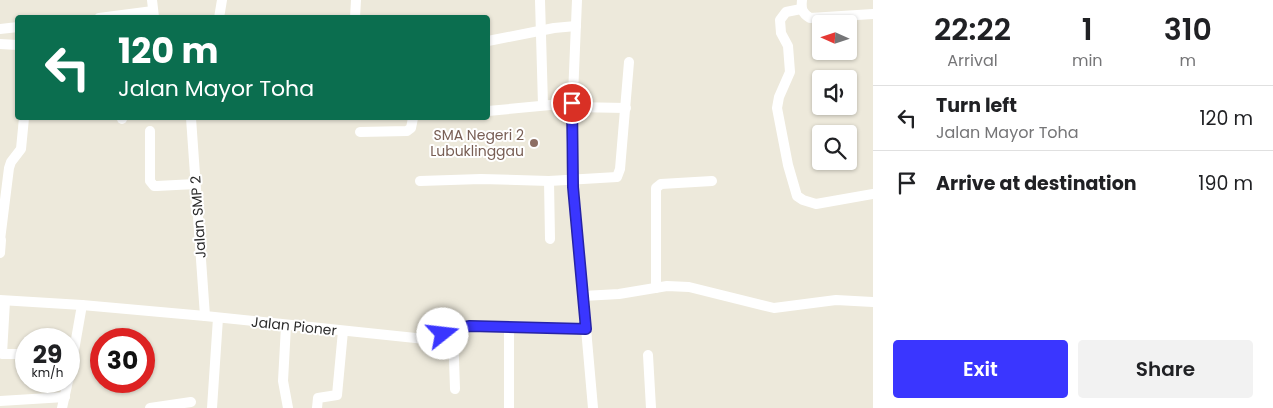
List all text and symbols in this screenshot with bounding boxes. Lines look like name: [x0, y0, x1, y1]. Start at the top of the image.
text: 22:22: [934, 8, 1011, 51]
text: 1: [1082, 8, 1093, 51]
text: 310: [1164, 8, 1212, 51]
north arrow: [812, 15, 858, 60]
map controls: [812, 15, 857, 170]
text: 120 m: [118, 26, 218, 75]
icon: left: [35, 35, 100, 100]
text: Arrival: [947, 49, 998, 72]
text: min: [1072, 49, 1103, 72]
text: m: [1180, 49, 1196, 72]
button: sound: [812, 70, 857, 115]
text: Jalan Mayor Toha: [118, 73, 314, 104]
pin: [551, 82, 593, 124]
icon: arrive: [558, 89, 586, 117]
text: Turn left: [936, 92, 1017, 119]
icon: left: [893, 104, 921, 132]
text: 120 m: [1199, 105, 1253, 132]
text: Jalan Mayor Toha: [936, 121, 1079, 144]
place label: SMA Negeri 2 Lubuklinggau: [430, 125, 524, 161]
button: search: [812, 125, 857, 170]
marker: SMA Negeri 2 Lubuklinggau: [528, 137, 540, 149]
icon: arrive: [893, 169, 921, 197]
text: Arrive at destination: [936, 170, 1137, 197]
text: 190 m: [1198, 170, 1253, 197]
street label: Jalan SMP 2: [185, 175, 211, 259]
position arrow: [416, 307, 468, 359]
street label: Jalan Pioner: [250, 312, 338, 340]
speed limit sign: 30: [90, 328, 155, 393]
text: 29: [33, 337, 62, 372]
button: Exit: [893, 340, 1068, 398]
button: Share: [1078, 340, 1253, 398]
text: km/h: [32, 364, 63, 381]

